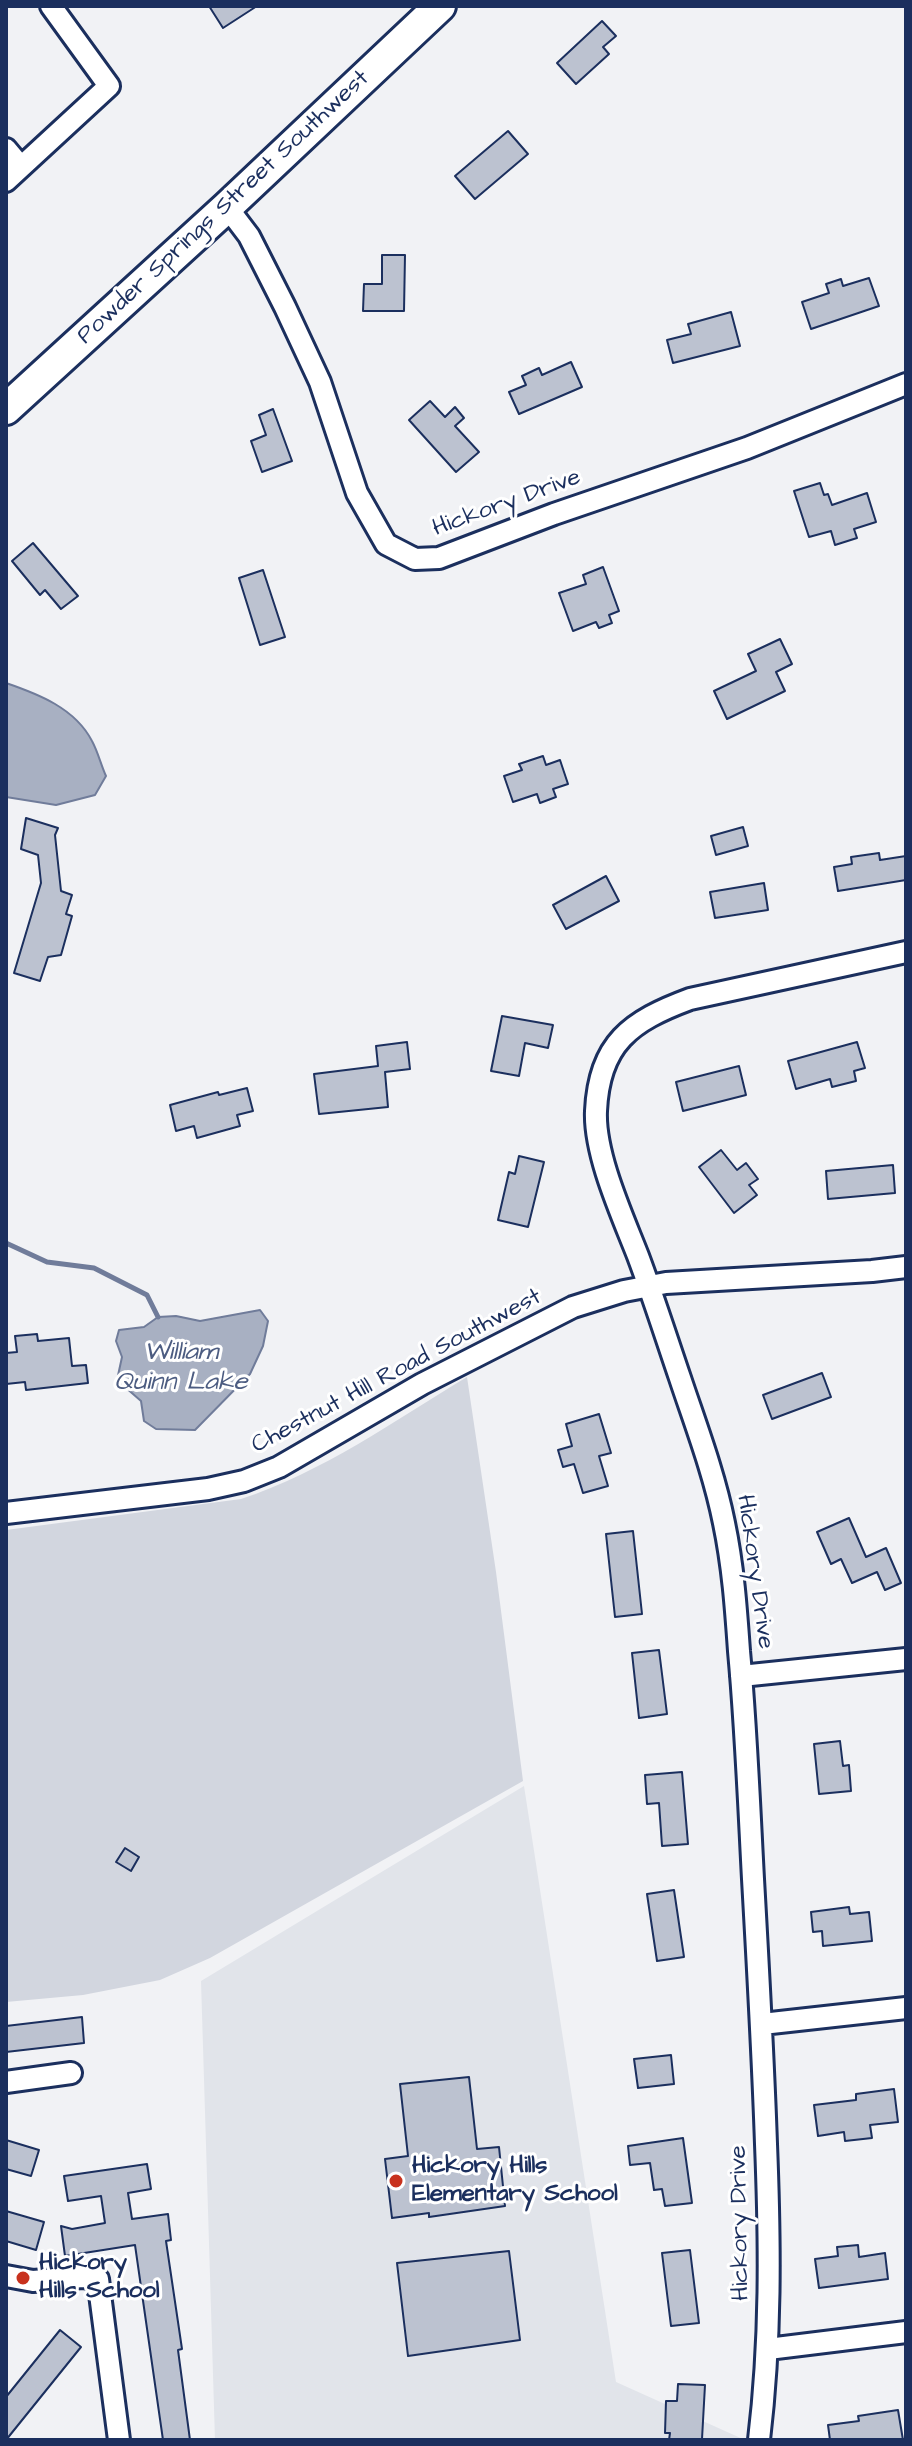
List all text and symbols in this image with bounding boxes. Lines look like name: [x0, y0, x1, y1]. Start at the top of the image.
street label: Powder Springs Street Southwest: [72, 65, 376, 351]
street label: Hickory Drive: [429, 464, 585, 544]
street label: Chestnut Hill Road Southwest: [247, 1283, 547, 1461]
water label: William Quinn Lake: [114, 1338, 248, 1400]
street label: Hickory Drive: [729, 1493, 779, 1651]
street label: Hickory Drive: [725, 2145, 757, 2301]
place label: Hickory Hills Elementary School: [412, 2153, 618, 2209]
marker: Hickory Hills Elementary School: [387, 2172, 405, 2190]
place label: Hickory Hills School: [39, 2250, 160, 2306]
marker: Hickory Hills School: [14, 2269, 32, 2287]

